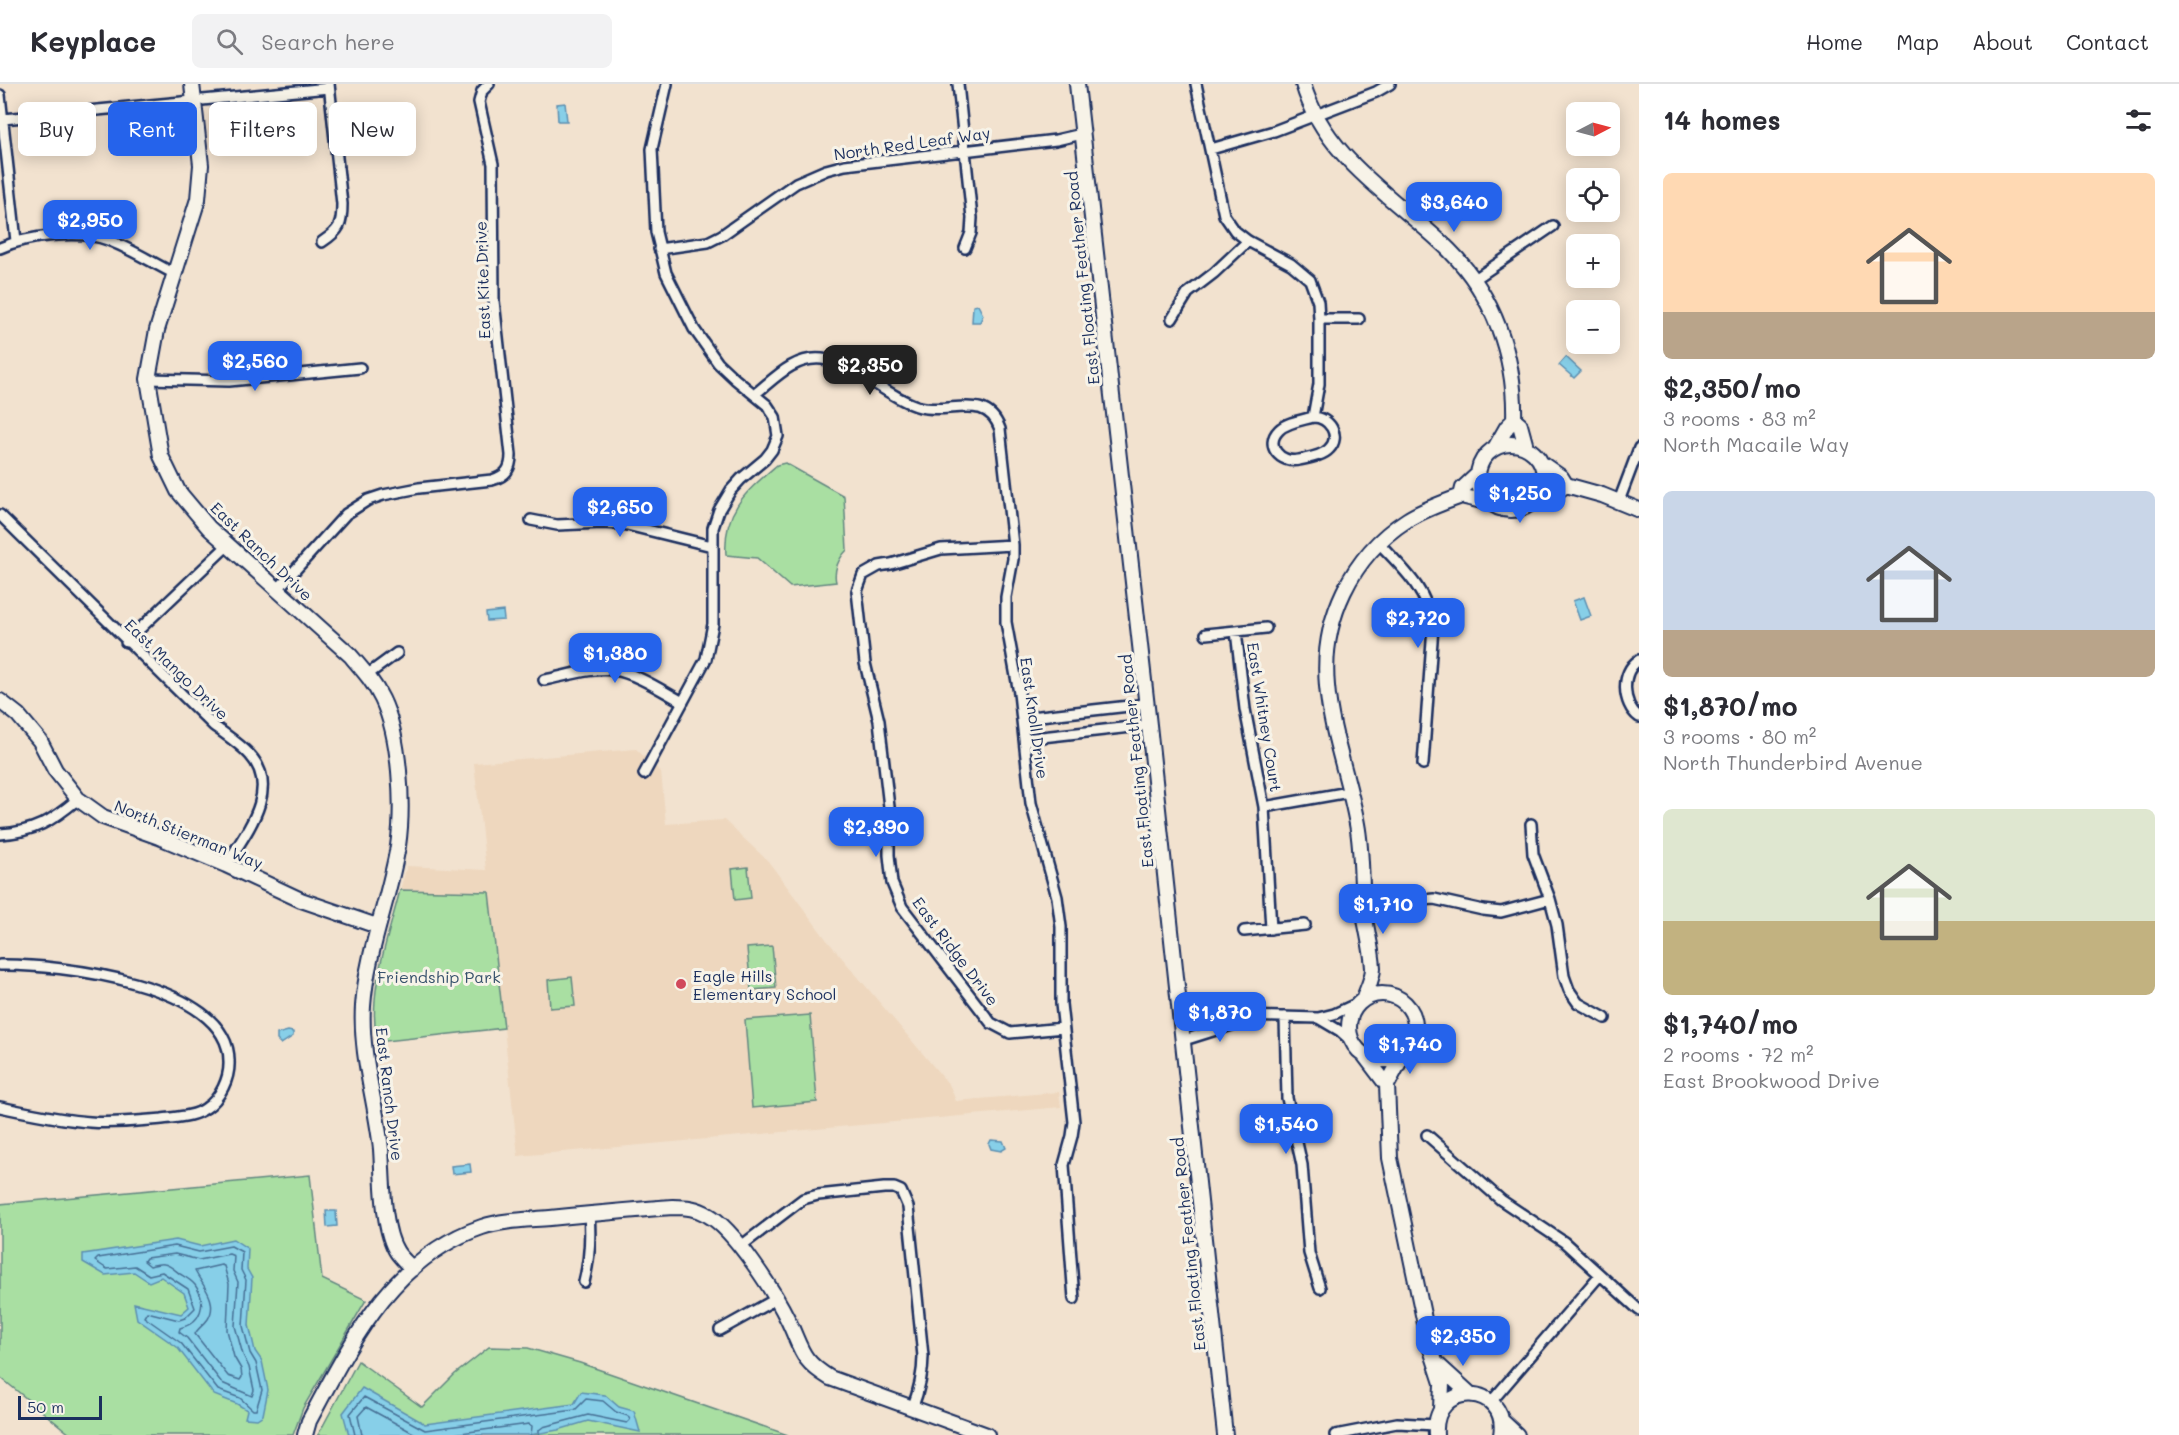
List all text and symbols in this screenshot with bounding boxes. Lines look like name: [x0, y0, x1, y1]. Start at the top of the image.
search box: [192, 14, 612, 68]
text: Keyplace: [30, 23, 156, 59]
icon: search: [213, 25, 246, 58]
text: Search here: [261, 27, 395, 56]
text: Home: [1806, 28, 1863, 55]
text: Map: [1896, 28, 1939, 55]
text: About: [1972, 28, 2033, 55]
text: Contact: [2066, 28, 2149, 55]
chip: Buy: [18, 102, 96, 156]
chip: Rent: [108, 102, 197, 156]
chip: Filters: [209, 102, 317, 156]
chip: New: [329, 102, 416, 156]
north arrow: [1566, 102, 1620, 156]
map controls: [1566, 102, 1620, 354]
text: 14 homes: [1663, 103, 1781, 137]
icon: filters: [2122, 104, 2155, 137]
street label: North Red Leaf Way: [832, 122, 992, 164]
button: locate: [1566, 168, 1620, 222]
street label: East Floating Feather Road: [1060, 170, 1104, 386]
pin: $3,640: [1405, 182, 1503, 233]
text: $3,640: [1420, 188, 1488, 214]
pin: $2,950: [41, 200, 139, 251]
text: $2,950: [57, 206, 123, 232]
icon: home: [1855, 212, 1963, 320]
street label: East Kite Drive: [469, 221, 495, 339]
button: +: [1566, 234, 1620, 288]
button: −: [1566, 300, 1620, 354]
pin: $2,560: [206, 341, 304, 392]
pin: $2,350: [821, 345, 919, 396]
text: $2,560: [222, 347, 288, 373]
text: $2,350: [837, 351, 903, 377]
text: $2,350/mo: [1663, 371, 1801, 405]
text: 3 rooms · 83 m²: [1663, 405, 1816, 431]
text: North Macaile Way: [1663, 431, 1849, 457]
pin: $1,250: [1471, 473, 1569, 524]
text: $1,250: [1488, 479, 1552, 505]
pin: $2,650: [571, 487, 669, 538]
text: $2,650: [587, 493, 653, 519]
street label: East Ranch Drive: [207, 497, 317, 605]
icon: home: [1855, 530, 1963, 638]
pin: $2,720: [1369, 598, 1467, 649]
text: $2,720: [1386, 604, 1450, 630]
street label: East Mango Drive: [120, 614, 234, 724]
pin: $1,380: [566, 633, 664, 684]
text: $1,380: [583, 639, 647, 665]
street label: East Whitney Court: [1243, 641, 1287, 793]
street label: East Floating Feather Road: [1114, 653, 1158, 869]
street label: East Knoll Drive: [1016, 656, 1054, 780]
text: $1,870/mo: [1663, 689, 1798, 723]
text: 3 rooms · 80 m²: [1663, 723, 1816, 749]
text: North Thunderbird Avenue: [1663, 749, 1923, 775]
street label: North Stierman Way: [112, 795, 266, 873]
pin: $2,390: [827, 807, 925, 858]
text: $2,390: [843, 813, 909, 839]
icon: home: [1855, 848, 1963, 956]
pin: $1,710: [1334, 884, 1432, 935]
text: $1,710: [1353, 890, 1413, 916]
street label: East Ridge Drive: [908, 892, 1004, 1010]
place label: Eagle Hills Elementary School: [693, 965, 837, 1004]
park label: Friendship Park: [377, 966, 501, 987]
marker: Eagle Hills Elementary School: [674, 977, 688, 991]
pin: $1,870: [1171, 992, 1269, 1043]
text: $1,870: [1188, 998, 1252, 1024]
text: $1,740/mo: [1663, 1007, 1798, 1041]
pin: $1,740: [1361, 1024, 1459, 1075]
street label: East Ranch Drive: [371, 1026, 409, 1162]
text: $1,740: [1378, 1030, 1442, 1056]
text: 2 rooms · 72 m²: [1663, 1041, 1814, 1067]
text: East Brookwood Drive: [1663, 1067, 1880, 1093]
pin: $1,540: [1237, 1104, 1335, 1155]
text: $1,540: [1254, 1110, 1318, 1136]
street label: East Floating Feather Road: [1166, 1136, 1210, 1352]
pin: $2,350: [1414, 1316, 1512, 1367]
text: $2,350: [1430, 1322, 1496, 1348]
scale bar: [18, 1393, 102, 1420]
text: 50 m: [27, 1396, 64, 1417]

